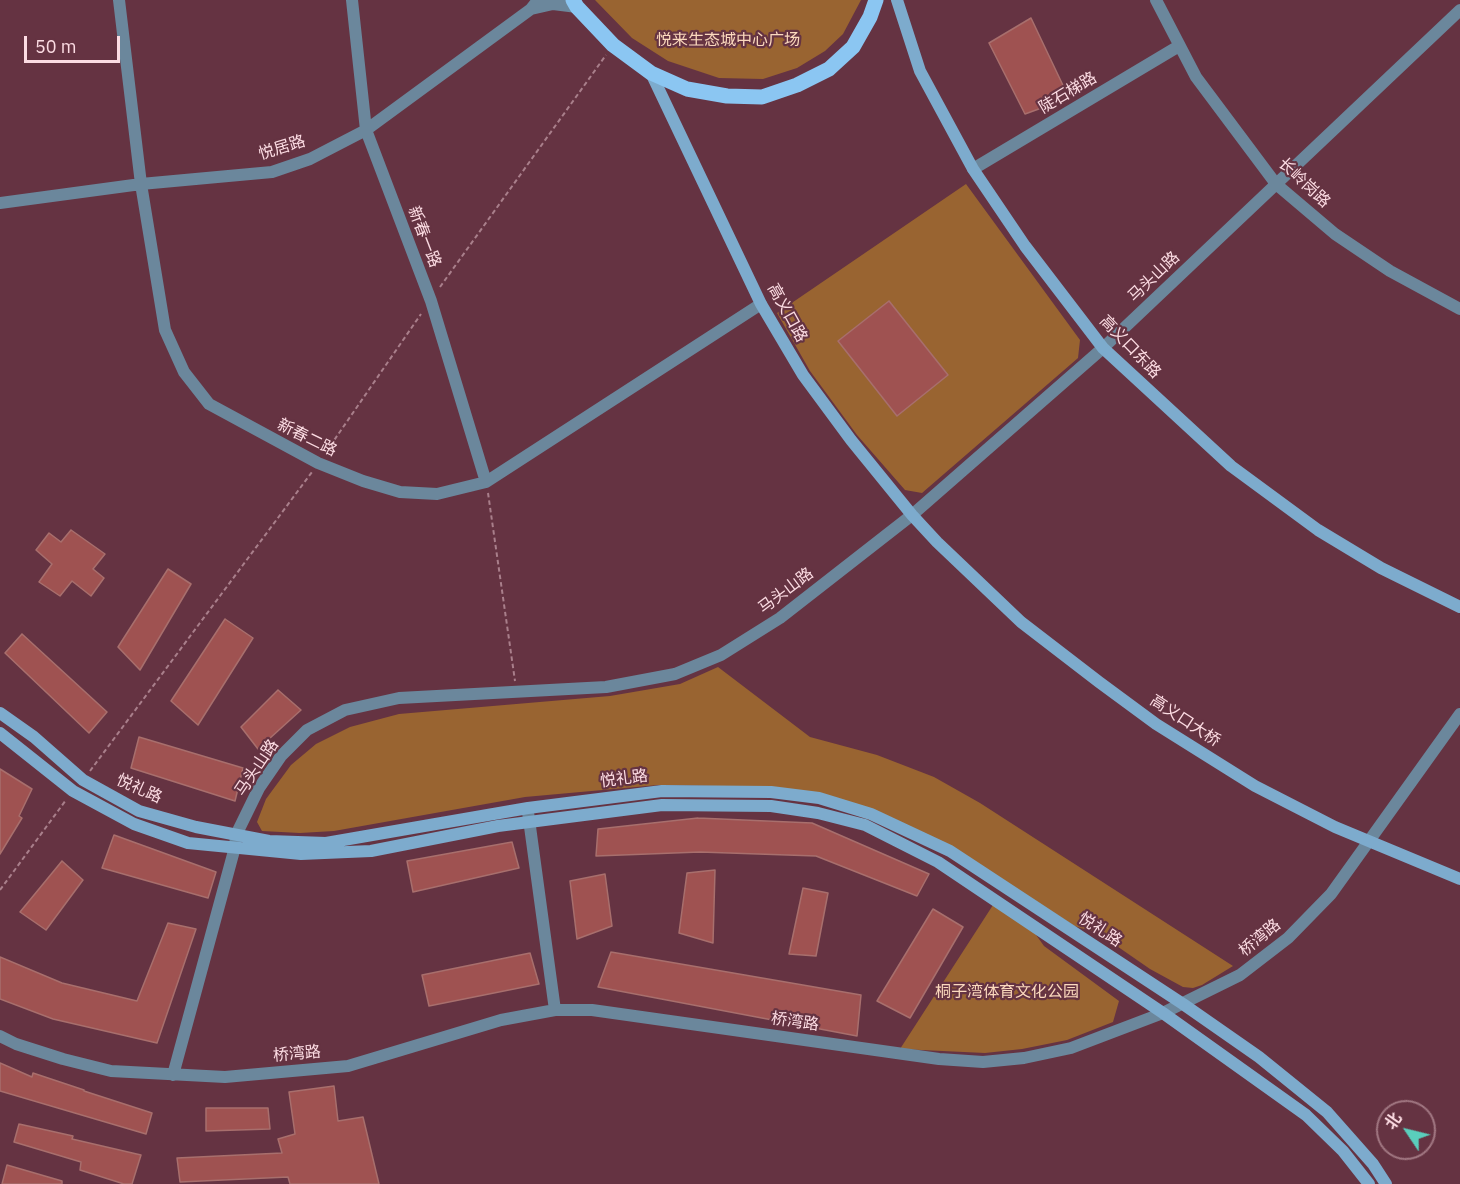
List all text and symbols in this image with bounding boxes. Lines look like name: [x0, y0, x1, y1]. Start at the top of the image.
scale bar: [27, 24, 123, 62]
park label: 悦来生态城中心广场: [656, 30, 800, 50]
text: 50 m: [35, 35, 77, 58]
street label: 陡石梯路: [1036, 68, 1100, 118]
street label: 悦居路: [256, 132, 308, 164]
street label: 长岭岗路: [1274, 154, 1334, 212]
street label: 新春一路: [404, 204, 444, 270]
street label: 马头山路: [1124, 248, 1184, 306]
street label: 高义口路: [763, 280, 811, 346]
street label: 高义口东路: [1095, 312, 1165, 382]
street label: 新春二路: [274, 415, 340, 461]
street label: 马头山路: [755, 564, 817, 618]
street label: 高义口大桥: [1146, 691, 1224, 751]
street label: 马头山路: [231, 736, 283, 800]
street label: 悦礼路: [599, 767, 649, 791]
street label: 悦礼路: [113, 770, 165, 808]
street label: 悦礼路: [1075, 909, 1125, 951]
street label: 桥湾路: [1235, 915, 1285, 961]
park label: 桐子湾体育文化公园: [935, 982, 1079, 1002]
street label: 桥湾路: [770, 1009, 820, 1035]
street label: 桥湾路: [272, 1042, 322, 1066]
north arrow: [1376, 1100, 1436, 1160]
text: 北: [1380, 1109, 1406, 1133]

